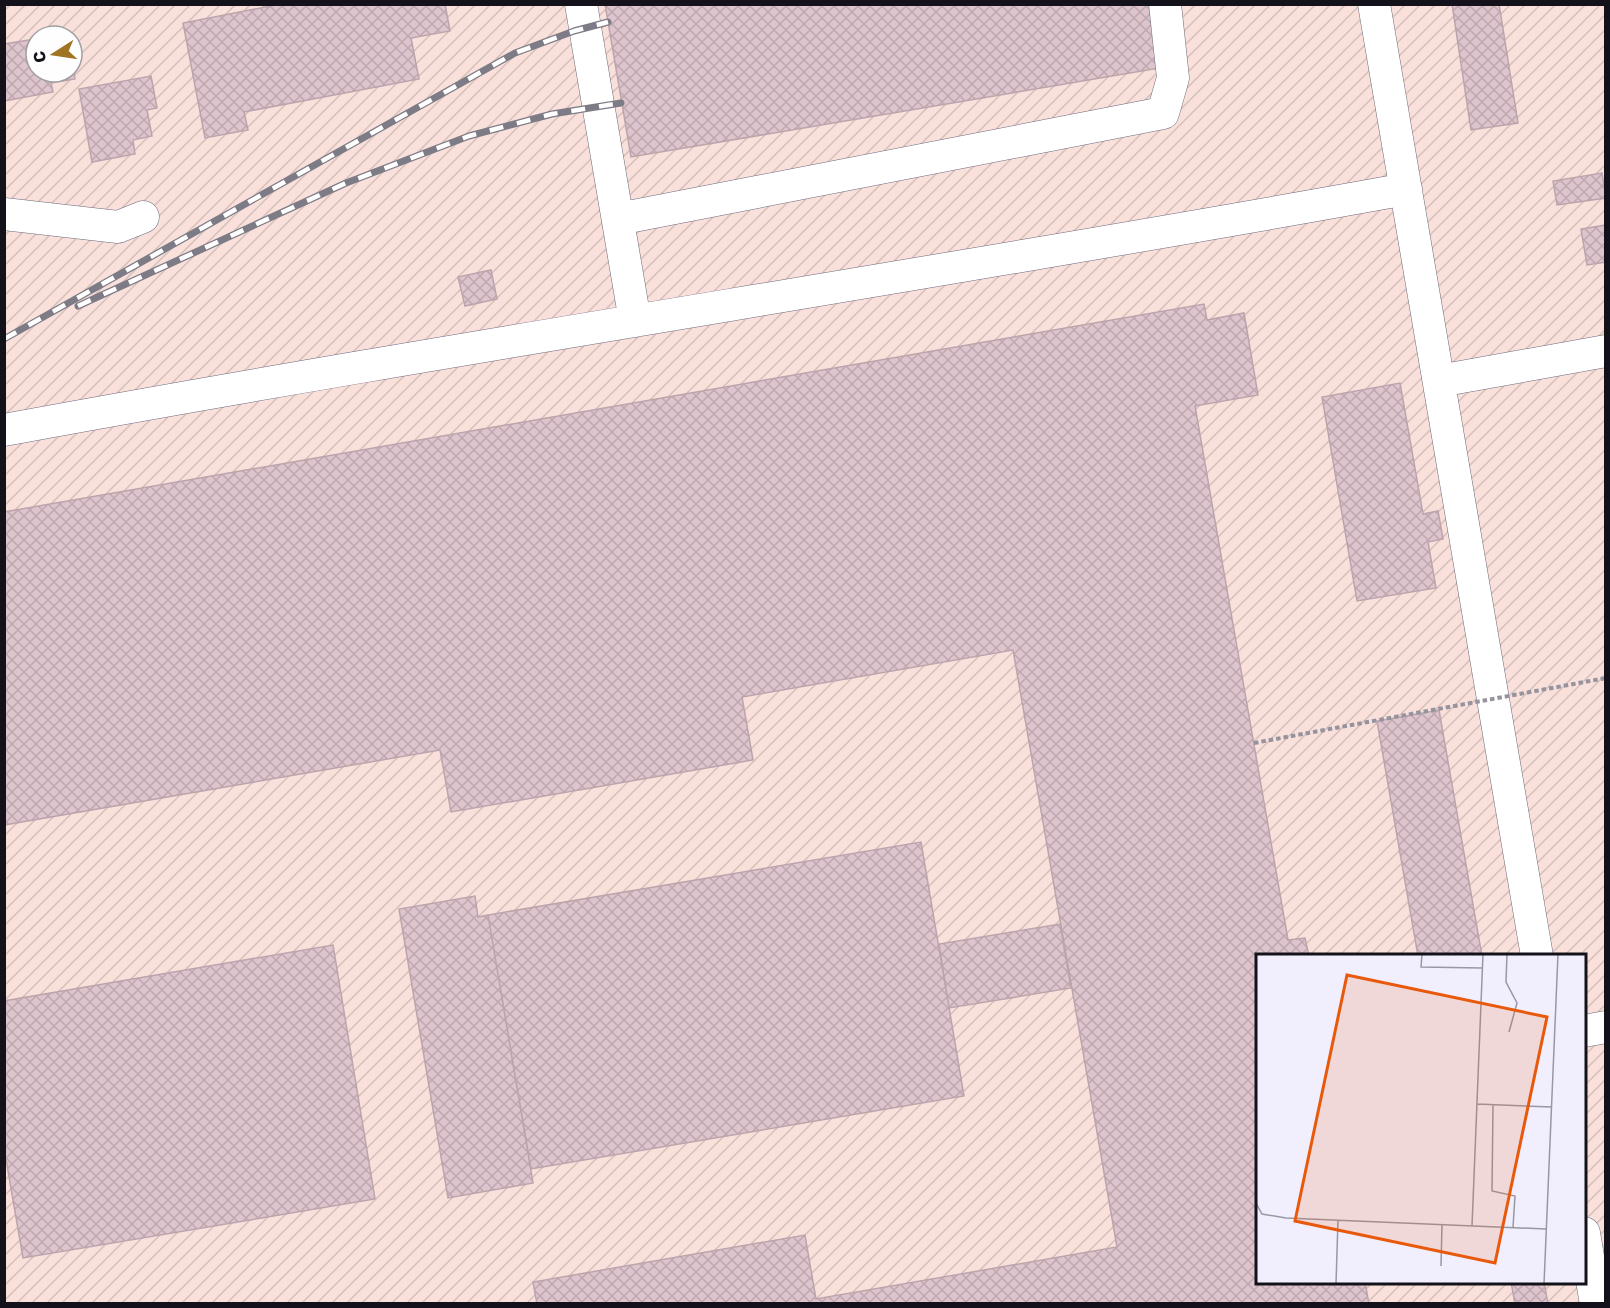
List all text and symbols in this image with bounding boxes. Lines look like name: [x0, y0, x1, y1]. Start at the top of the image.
north arrow: [24, 24, 84, 84]
text: С: [29, 50, 50, 64]
inset map: [1256, 954, 1586, 1284]

